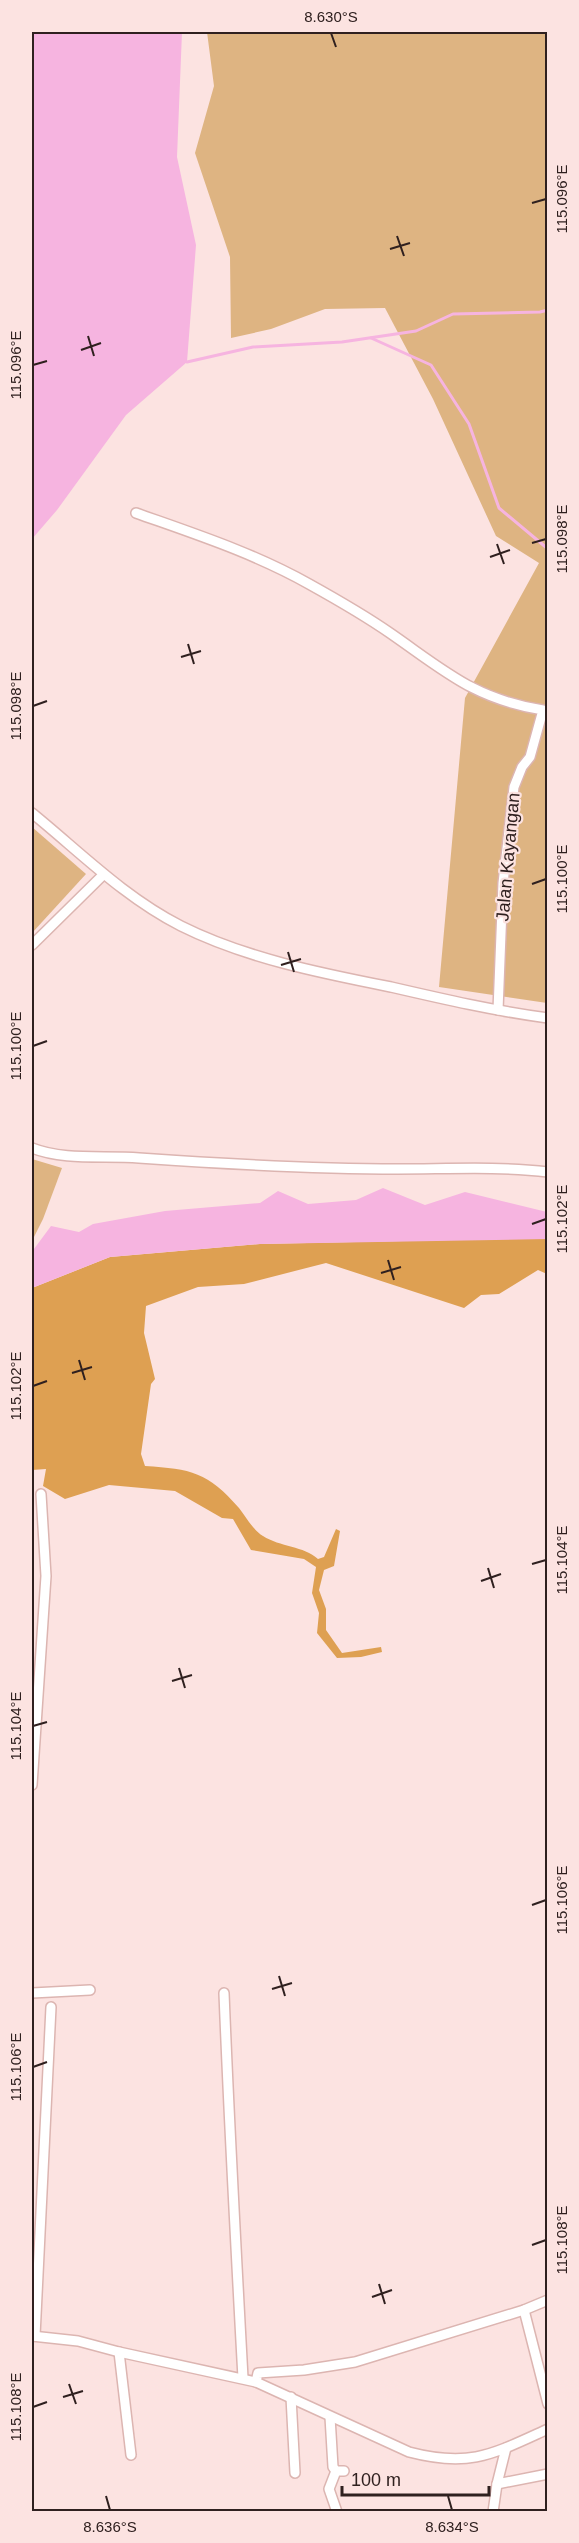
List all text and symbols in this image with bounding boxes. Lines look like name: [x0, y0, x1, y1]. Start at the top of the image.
text: 8.630°S: [304, 8, 358, 25]
text: 115.096°E: [553, 164, 570, 234]
text: 115.096°E: [7, 330, 24, 400]
text: 115.098°E: [553, 504, 570, 574]
text: 115.098°E: [7, 671, 24, 741]
street label: Jalan Kayangan: [492, 792, 524, 922]
text: 115.100°E: [553, 844, 570, 914]
text: 115.100°E: [7, 1011, 24, 1081]
text: 115.102°E: [553, 1184, 570, 1254]
text: 115.102°E: [7, 1351, 24, 1421]
text: 115.104°E: [553, 1525, 570, 1595]
text: 115.104°E: [7, 1691, 24, 1761]
text: 115.106°E: [553, 1865, 570, 1935]
text: 115.106°E: [7, 2032, 24, 2102]
text: 115.108°E: [553, 2205, 570, 2275]
text: 115.108°E: [7, 2372, 24, 2442]
scale bar: [342, 2459, 489, 2497]
text: 100 m: [351, 2470, 401, 2490]
text: 8.636°S: [83, 2518, 137, 2535]
text: 8.634°S: [425, 2518, 479, 2535]

